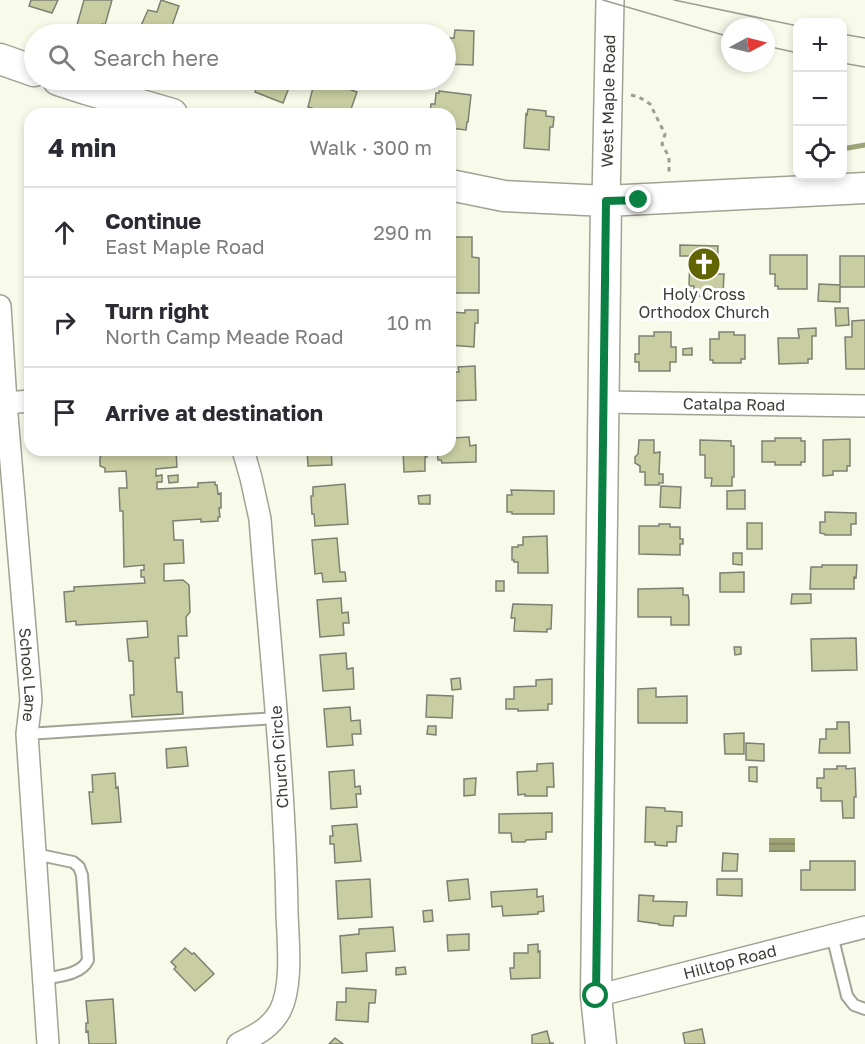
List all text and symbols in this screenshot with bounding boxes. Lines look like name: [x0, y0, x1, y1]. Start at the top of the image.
north arrow: [721, 18, 775, 72]
map controls: [793, 18, 847, 180]
button: +: [793, 18, 847, 72]
search box: [24, 24, 456, 90]
street label: West Maple Road: [597, 34, 619, 168]
icon: search: [45, 41, 78, 74]
text: Search here: [93, 44, 219, 71]
button: −: [793, 72, 847, 126]
button: locate: [793, 126, 847, 180]
text: 4 min: [48, 132, 116, 163]
text: Walk · 300 m: [309, 135, 432, 159]
route end: [625, 186, 651, 212]
text: Continue: [105, 207, 201, 234]
icon: ahead: [48, 216, 81, 249]
text: 290 m: [373, 220, 432, 244]
text: East Maple Road: [105, 234, 265, 258]
church icon: Holy Cross Orthodox Church: [686, 246, 722, 282]
place label: Holy Cross Orthodox Church: [638, 284, 770, 322]
text: Turn right: [105, 297, 209, 324]
icon: right: [48, 306, 81, 339]
text: 10 m: [387, 310, 432, 334]
text: North Camp Meade Road: [105, 324, 344, 348]
street label: Catalpa Road: [683, 393, 785, 415]
icon: arrive: [48, 396, 81, 429]
text: Arrive at destination: [105, 399, 323, 426]
street label: School Lane: [15, 627, 41, 723]
street label: Church Circle: [265, 705, 293, 809]
street label: Hilltop Road: [681, 940, 778, 983]
route start: [582, 982, 608, 1008]

